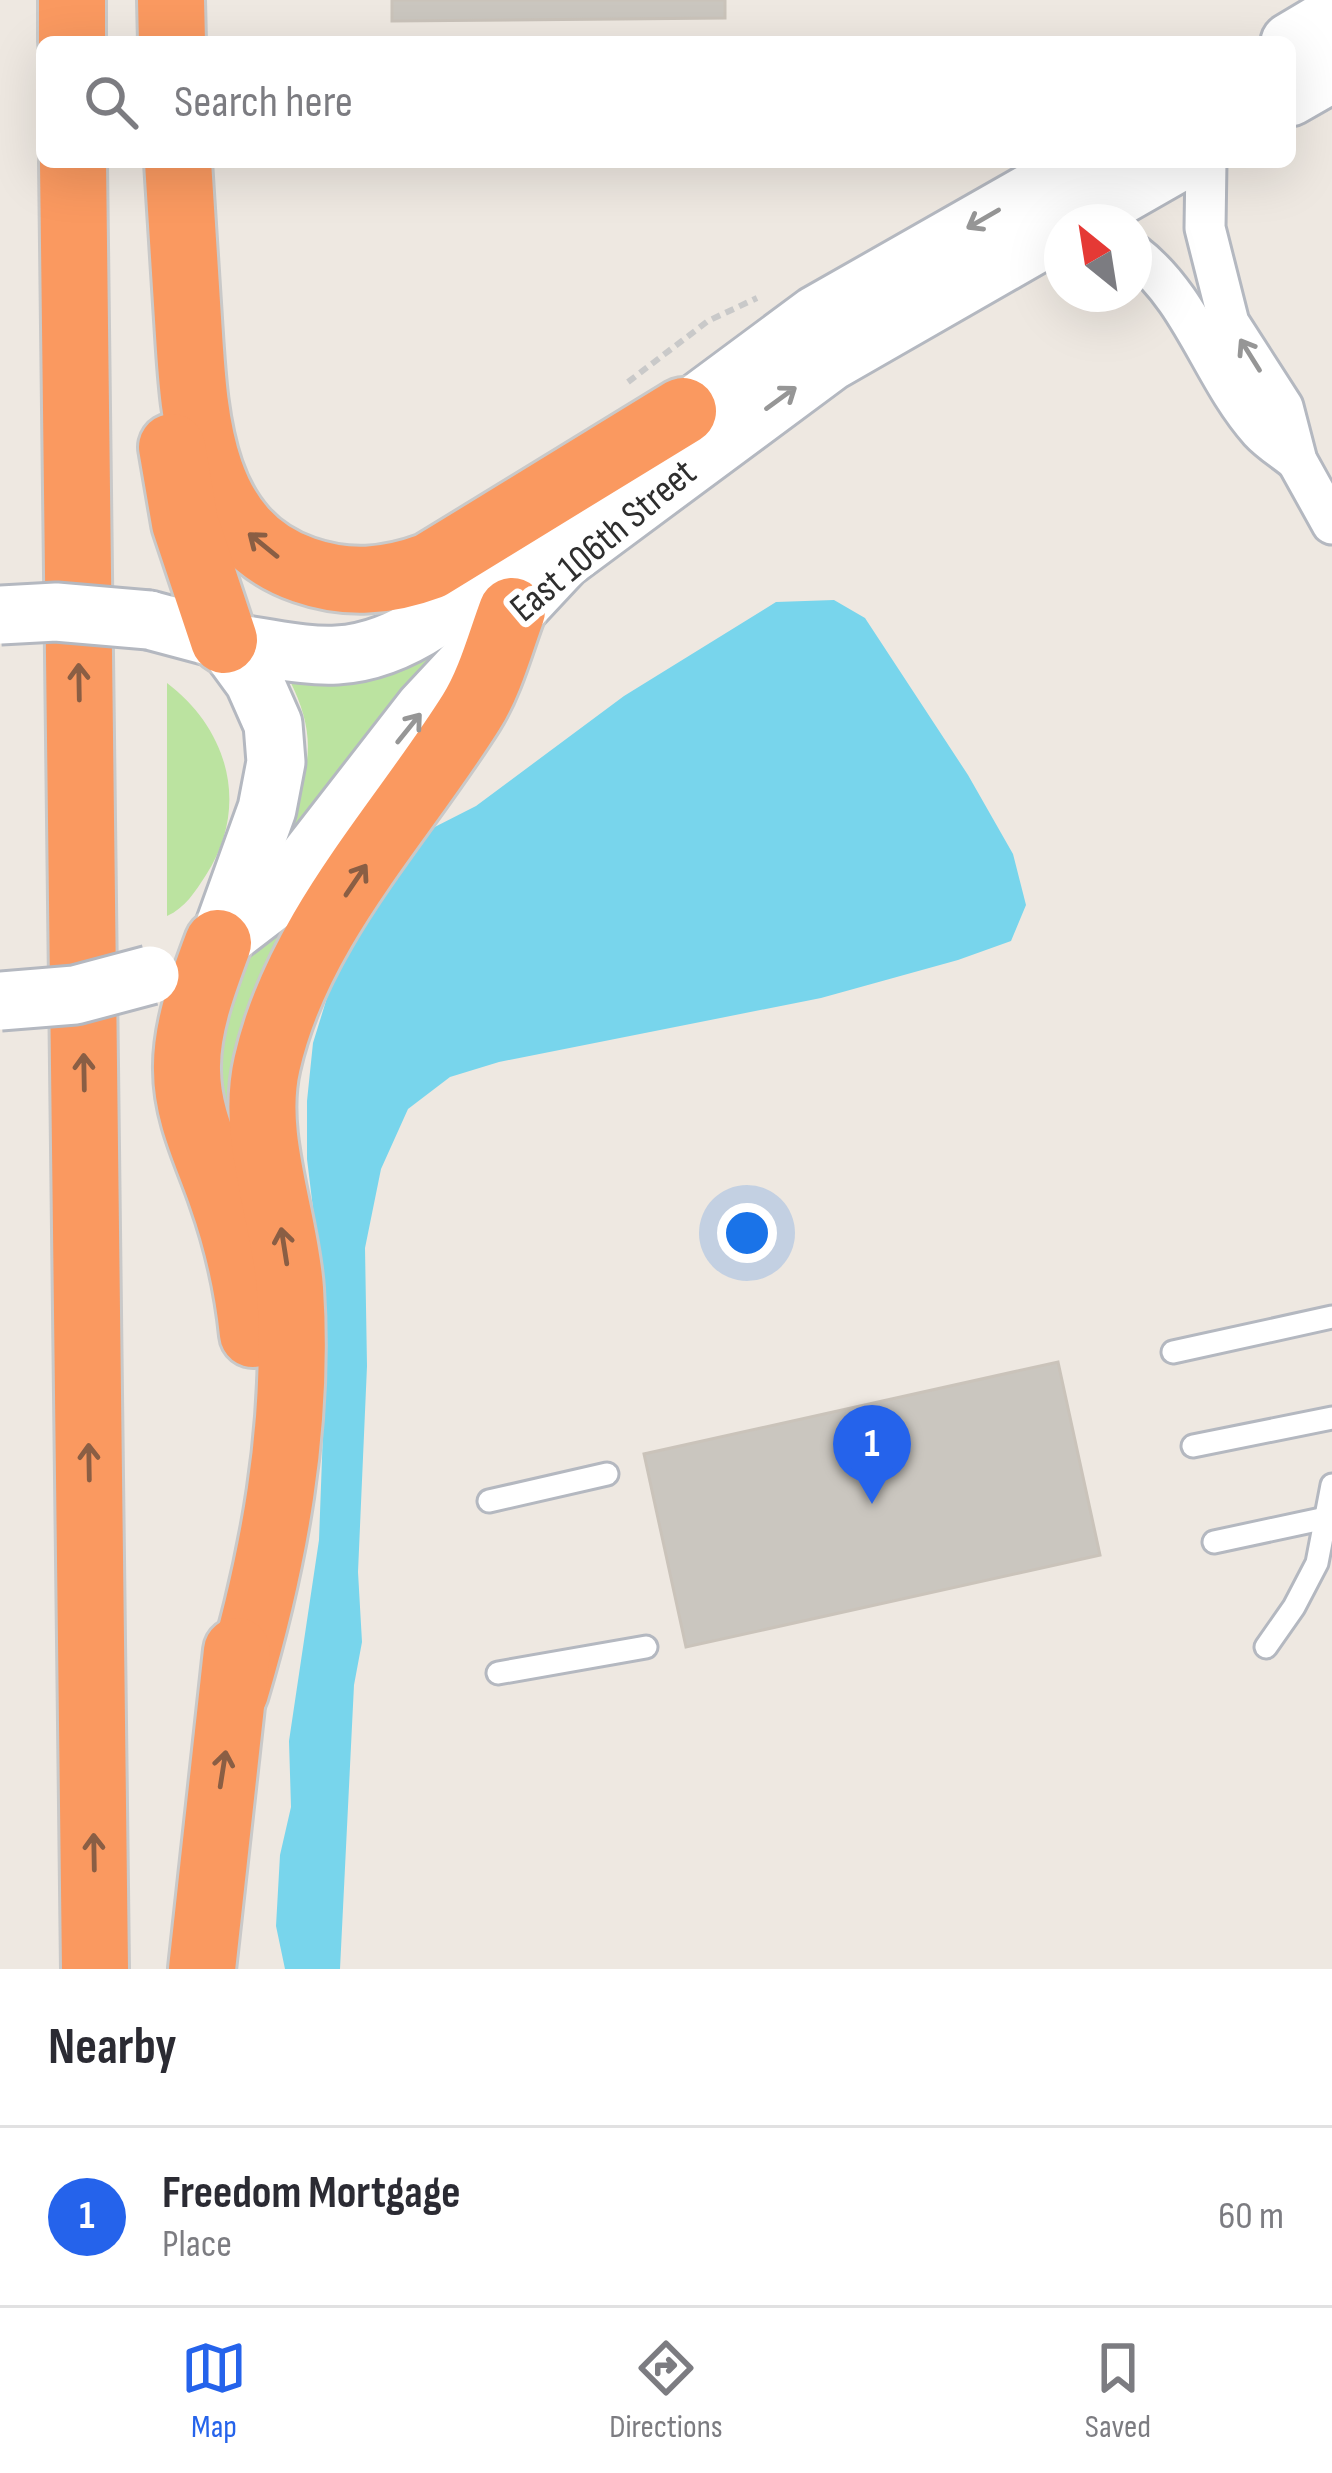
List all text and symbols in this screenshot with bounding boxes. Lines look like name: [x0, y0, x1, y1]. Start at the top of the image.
search box: [36, 36, 1296, 168]
icon: search: [78, 69, 144, 135]
text: Search here: [174, 75, 353, 130]
north arrow: [1044, 204, 1152, 312]
one-way arrow: [966, 207, 1001, 231]
one-way arrow: [1238, 339, 1262, 373]
one-way arrow: [764, 385, 797, 411]
street label: East 106th Street: [501, 450, 706, 632]
one-way arrow: [247, 532, 279, 559]
one-way arrow: [68, 663, 90, 702]
one-way arrow: [395, 712, 421, 744]
one-way arrow: [343, 863, 368, 897]
one-way arrow: [73, 1053, 95, 1092]
your location: [717, 1203, 777, 1263]
one-way arrow: [272, 1227, 295, 1266]
pin: 1: [833, 1405, 911, 1504]
one-way arrow: [78, 1443, 101, 1482]
one-way arrow: [212, 1750, 235, 1789]
one-way arrow: [83, 1833, 105, 1872]
text: Nearby: [48, 2017, 177, 2078]
text: Freedom Mortgage: [162, 2166, 461, 2221]
text: 1: [79, 2193, 95, 2240]
text: 60 m: [1218, 2193, 1284, 2240]
text: Place: [162, 2221, 232, 2268]
tab: Map: [181, 2335, 247, 2447]
tab: Directions: [609, 2335, 723, 2447]
tab: Saved: [1085, 2335, 1151, 2447]

